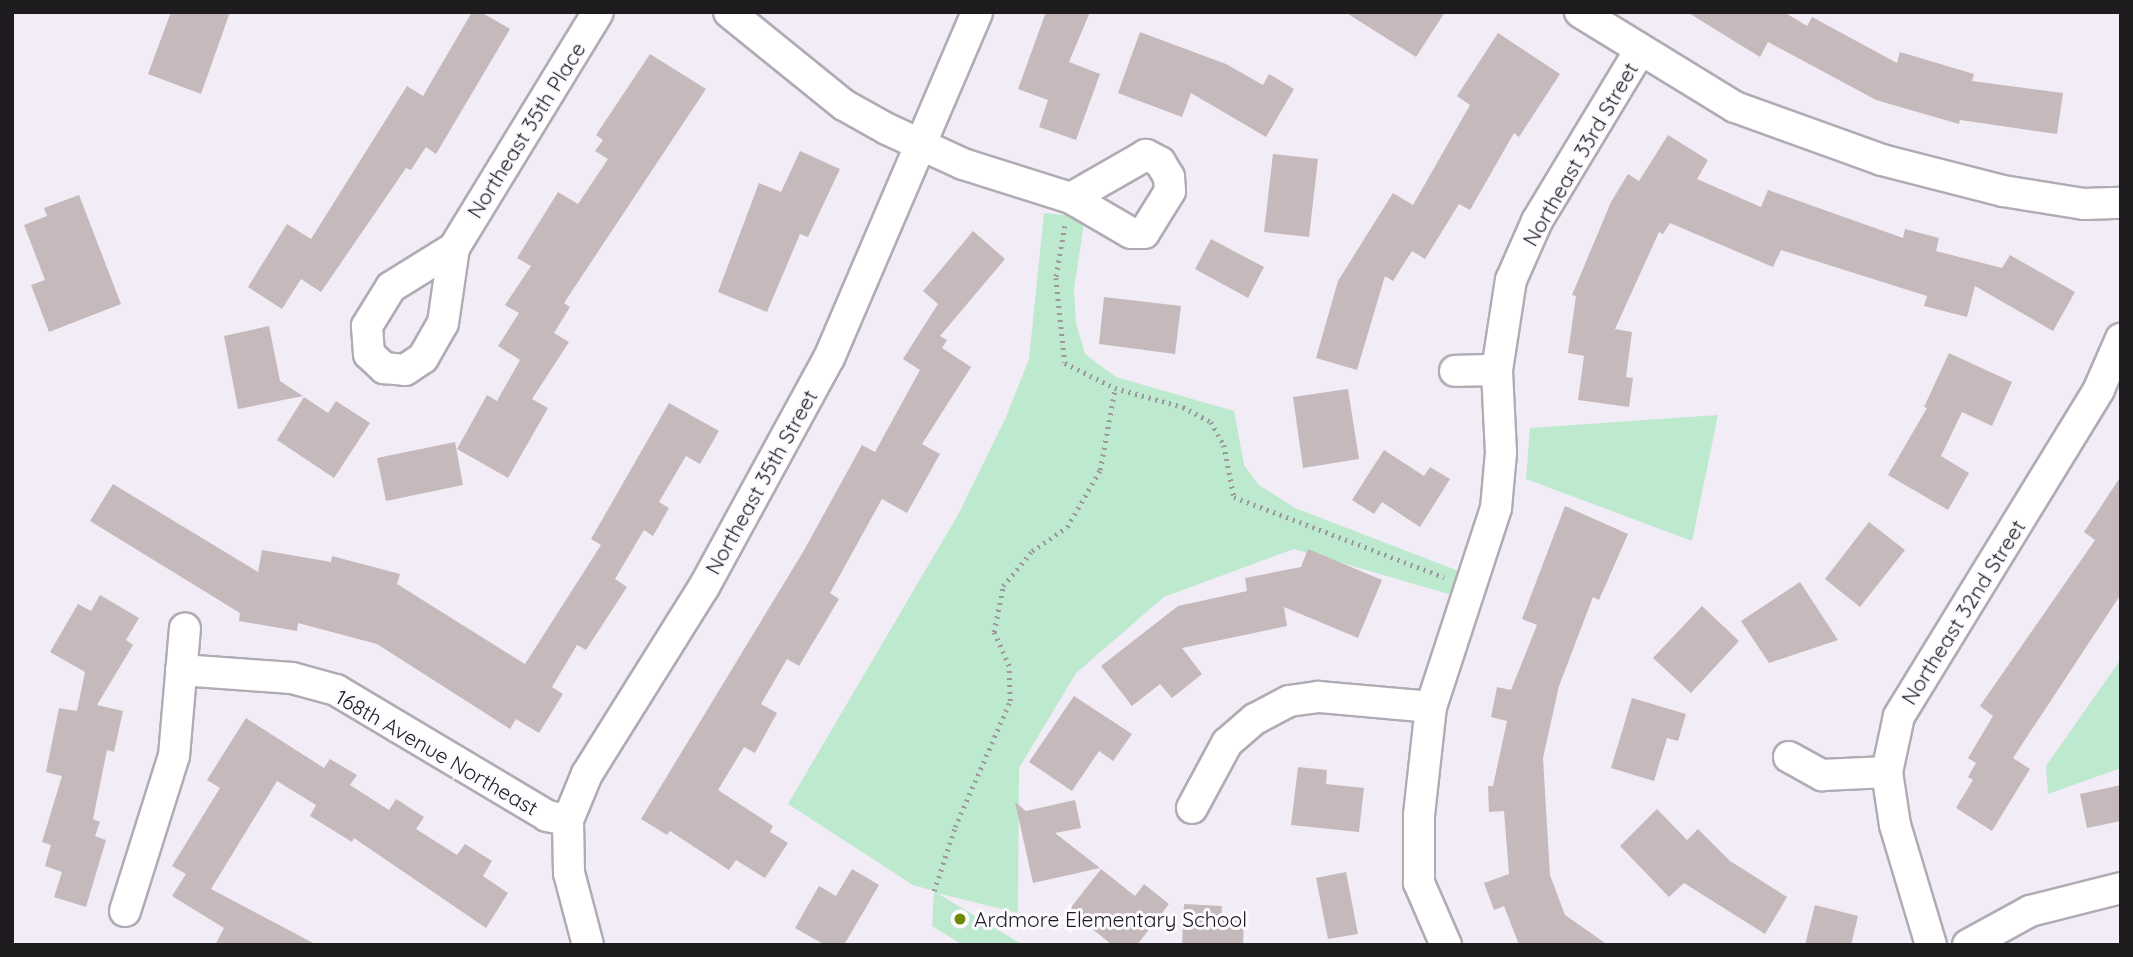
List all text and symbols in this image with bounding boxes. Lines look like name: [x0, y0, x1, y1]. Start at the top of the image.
street label: Northeast 35th Place: [462, 37, 590, 223]
street label: Northeast 33rd Street: [1517, 58, 1643, 250]
street label: Northeast 35th Street: [700, 385, 822, 579]
street label: Northeast 32nd Street: [1896, 515, 2030, 709]
street label: 168th Avenue Northeast: [331, 684, 543, 820]
place label: Ardmore Elementary School: [974, 906, 1247, 932]
marker: Ardmore Elementary School: [952, 911, 968, 927]

